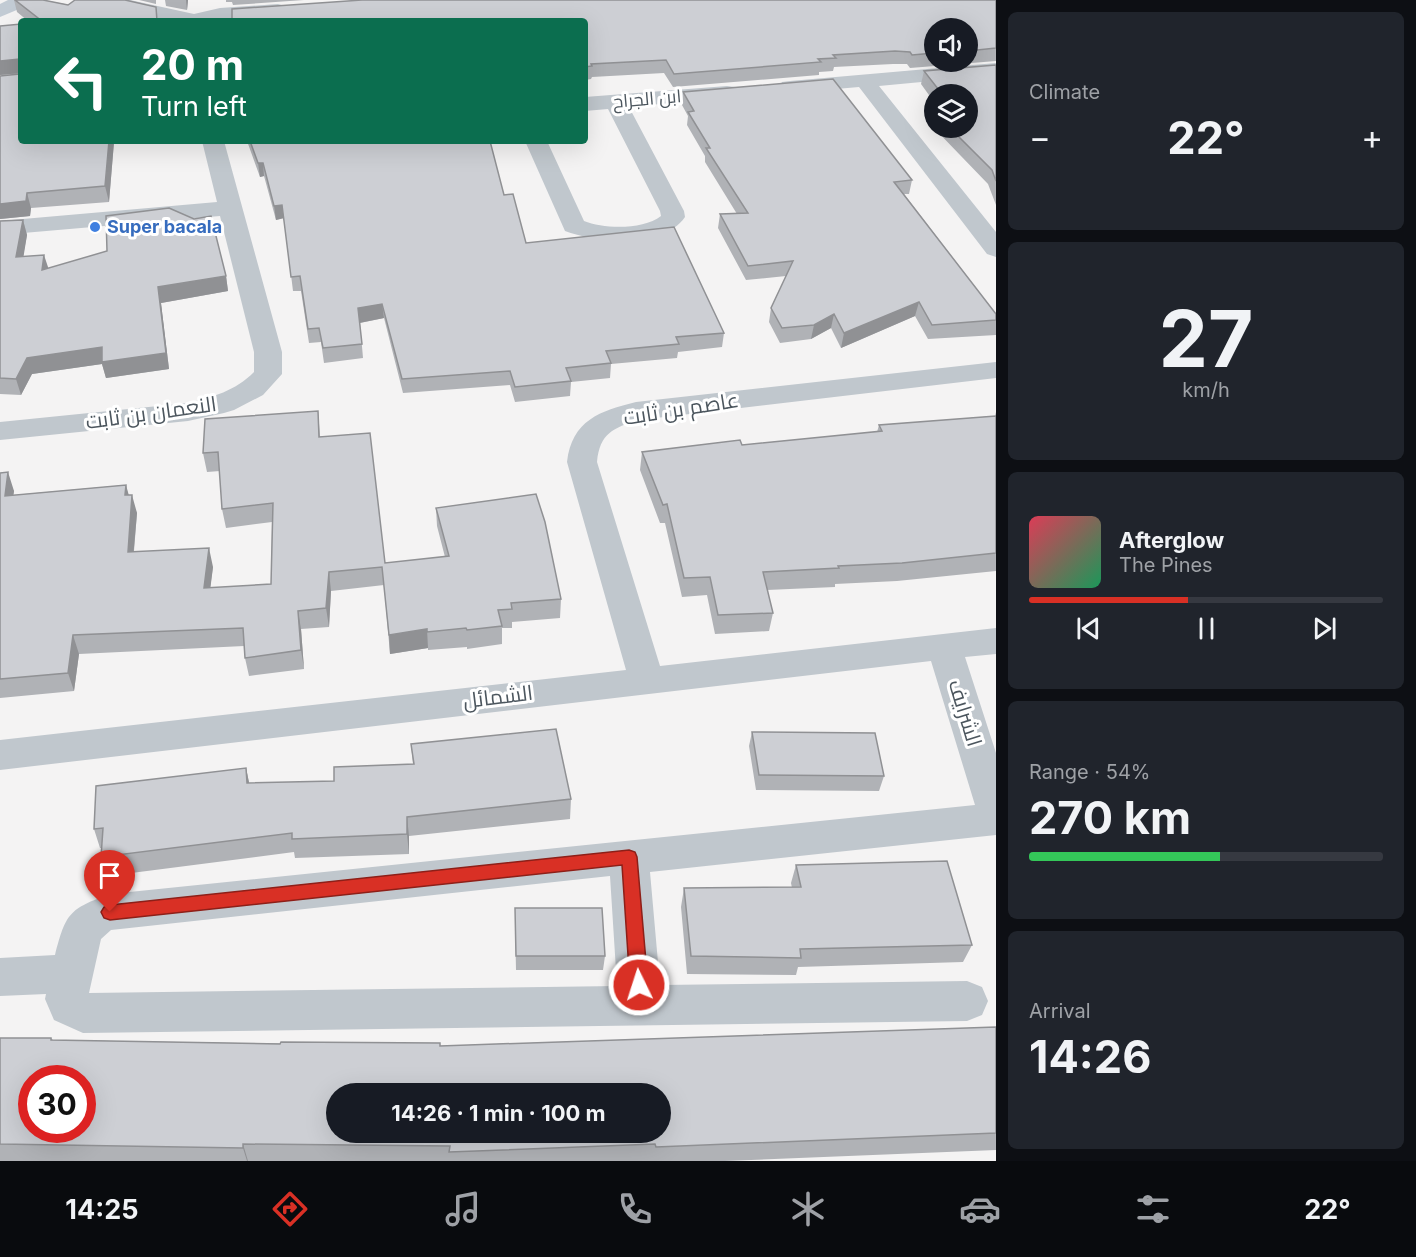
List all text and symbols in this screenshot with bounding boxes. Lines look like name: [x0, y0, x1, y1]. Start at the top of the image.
map controls: [924, 18, 978, 138]
button: sound: [924, 18, 978, 72]
text: 20 m: [141, 39, 244, 90]
icon: left: [42, 42, 120, 120]
text: Climate: [1029, 80, 1100, 104]
button: layers: [924, 84, 978, 138]
street label: ابن الجراح: [612, 85, 682, 114]
text: Turn left: [141, 90, 247, 123]
text: 22°: [1167, 110, 1245, 165]
text: −: [1029, 117, 1051, 157]
text: +: [1361, 117, 1383, 157]
place label: Super bacala: [107, 216, 222, 237]
marker: Super bacala: [88, 220, 102, 234]
text: 27: [1159, 291, 1253, 386]
text: km/h: [1182, 378, 1230, 402]
street label: عاصم بن ثابت: [622, 387, 741, 432]
street label: النعمان بن ثابت: [84, 391, 218, 435]
text: Afterglow: [1119, 527, 1224, 553]
text: The Pines: [1119, 553, 1213, 577]
icon: previous: [1072, 612, 1105, 645]
icon: pause: [1190, 612, 1223, 645]
icon: next: [1308, 612, 1341, 645]
street label: الشرايف: [943, 676, 987, 749]
street label: الشمائل: [462, 680, 534, 714]
text: Range · 54%: [1029, 760, 1150, 784]
text: 270 km: [1029, 790, 1191, 845]
pin: [84, 850, 135, 912]
icon: arrive: [93, 859, 126, 892]
position arrow: [607, 953, 671, 1017]
text: Arrival: [1029, 999, 1091, 1023]
text: 14:26: [1029, 1029, 1151, 1084]
speed limit sign: 30: [18, 1065, 96, 1143]
text: 14:26 · 1 min · 100 m: [391, 1100, 606, 1126]
icon: directions: [269, 1188, 311, 1230]
icon: music: [442, 1188, 484, 1230]
icon: phone: [614, 1188, 656, 1230]
icon: climate: [787, 1188, 829, 1230]
icon: car: [959, 1188, 1001, 1230]
icon: filters: [1132, 1188, 1174, 1230]
text: 14:25: [65, 1193, 138, 1226]
text: 22°: [1304, 1193, 1351, 1226]

